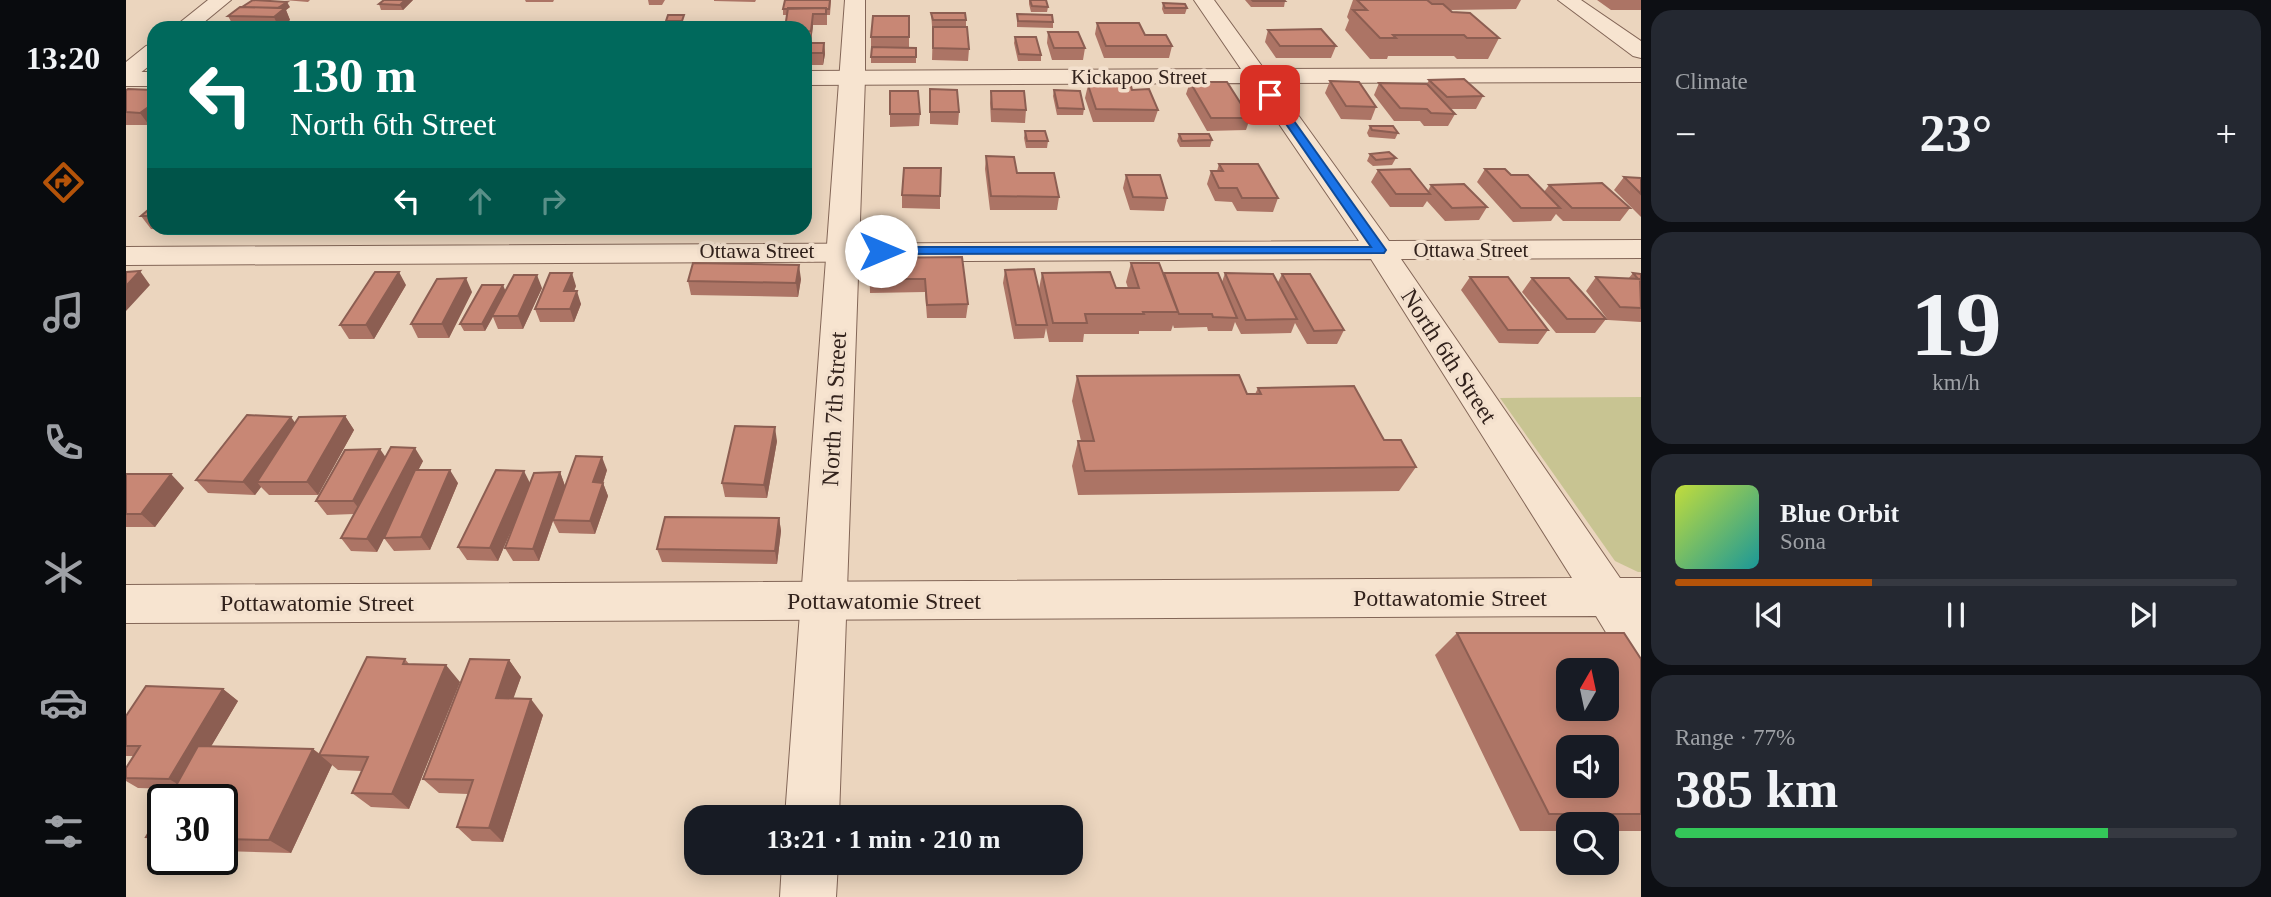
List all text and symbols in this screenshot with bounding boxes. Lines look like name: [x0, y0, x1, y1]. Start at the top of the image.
text: 13:20: [26, 40, 100, 76]
text: 130 m: [290, 48, 417, 103]
icon: left: [175, 49, 266, 140]
street label: Kickapoo Street: [1071, 65, 1207, 89]
pin: [1240, 65, 1300, 125]
text: Climate: [1675, 69, 1748, 94]
icon: arrive: [1251, 76, 1289, 114]
text: 23°: [1920, 105, 1992, 162]
text: North 6th Street: [290, 106, 496, 142]
text: −: [1675, 113, 1696, 155]
text: +: [2216, 113, 2237, 155]
icon: directions: [39, 158, 88, 207]
icon: left: [388, 182, 426, 220]
icon: ahead: [461, 182, 499, 220]
icon: right: [534, 182, 572, 220]
position arrow: [844, 214, 918, 288]
street label: Ottawa Street: [1414, 238, 1529, 262]
street label: Ottawa Street: [700, 239, 815, 263]
text: 19: [1911, 274, 2002, 375]
street label: North 6th Street: [1396, 284, 1502, 428]
icon: music: [39, 288, 88, 337]
street label: North 7th Street: [817, 331, 851, 487]
text: km/h: [1932, 370, 1980, 395]
icon: phone: [39, 418, 88, 467]
text: Blue Orbit: [1780, 499, 1899, 528]
text: Sona: [1780, 529, 1826, 554]
icon: climate: [39, 548, 88, 597]
street label: Pottawatomie Street: [1353, 585, 1547, 611]
street label: Pottawatomie Street: [787, 588, 981, 614]
street label: Pottawatomie Street: [220, 590, 414, 616]
icon: previous: [1750, 596, 1788, 634]
icon: pause: [1937, 596, 1975, 634]
icon: next: [2124, 596, 2162, 634]
north arrow: [1556, 658, 1619, 721]
map controls: [1556, 658, 1619, 875]
icon: car: [39, 678, 88, 727]
text: Range · 77%: [1675, 725, 1795, 750]
button: sound: [1556, 735, 1619, 798]
text: 385 km: [1675, 761, 1838, 818]
speed limit sign: 30: [147, 784, 238, 875]
icon: filters: [39, 807, 88, 856]
button: search: [1556, 812, 1619, 875]
text: 13:21 · 1 min · 210 m: [767, 825, 1001, 854]

